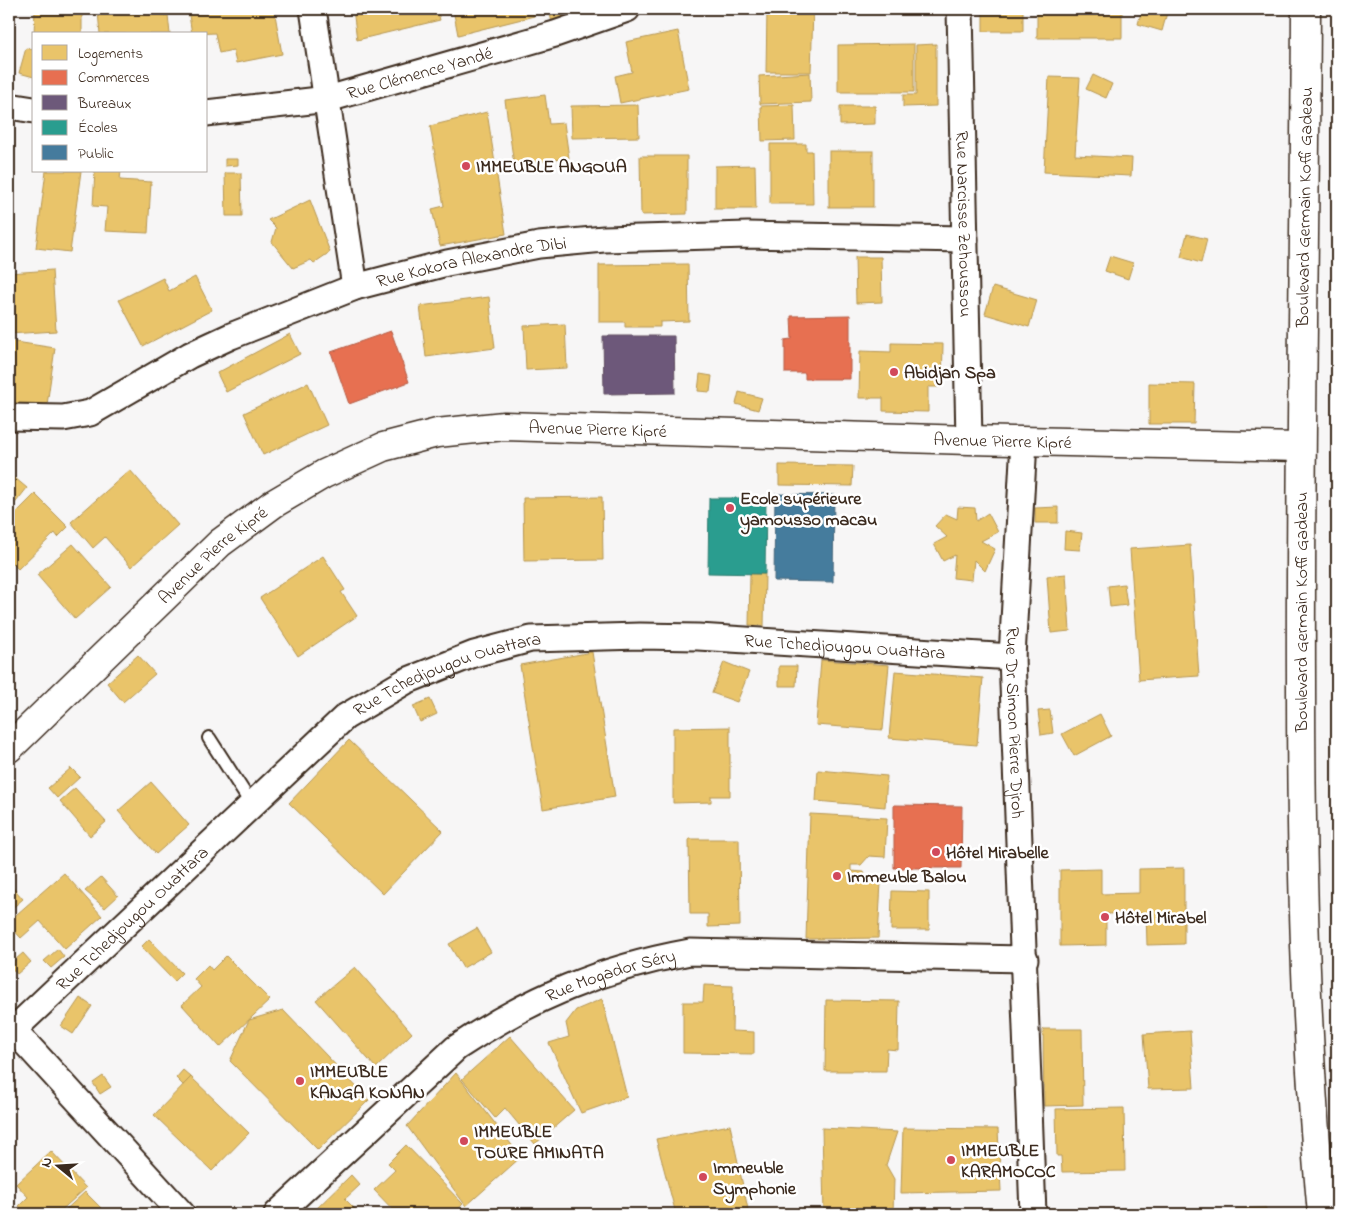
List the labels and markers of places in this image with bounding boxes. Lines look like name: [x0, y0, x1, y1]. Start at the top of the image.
place label: IMMEUBLE ANGOUA: [476, 155, 627, 181]
marker: IMMEUBLE ANGOUA: [460, 160, 472, 172]
place label: Abidjan Spa: [904, 361, 996, 387]
marker: Abidjan Spa: [888, 366, 900, 378]
place label: Ecole supérieure yamousso macau: [740, 487, 877, 535]
marker: Ecole supérieure yamousso macau: [724, 502, 736, 514]
place label: Hôtel Mirabelle: [946, 841, 1050, 867]
marker: Hôtel Mirabelle: [930, 846, 942, 858]
place label: Immeuble Balou: [847, 865, 966, 891]
marker: Immeuble Balou: [831, 870, 843, 882]
place label: Hôtel Mirabel: [1115, 906, 1207, 932]
marker: Hôtel Mirabel: [1099, 911, 1111, 923]
place label: IMMEUBLE KANGA KONAN: [310, 1060, 425, 1107]
marker: IMMEUBLE KANGA KONAN: [294, 1075, 306, 1087]
place label: IMMEUBLE TOURE AMINATA: [474, 1120, 604, 1167]
marker: IMMEUBLE TOURE AMINATA: [458, 1135, 470, 1147]
place label: IMMEUBLE KARAMOCOC: [961, 1139, 1056, 1186]
marker: IMMEUBLE KARAMOCOC: [945, 1154, 957, 1166]
place label: Immeuble Symphonie: [713, 1156, 797, 1204]
marker: Immeuble Symphonie: [697, 1171, 709, 1183]

